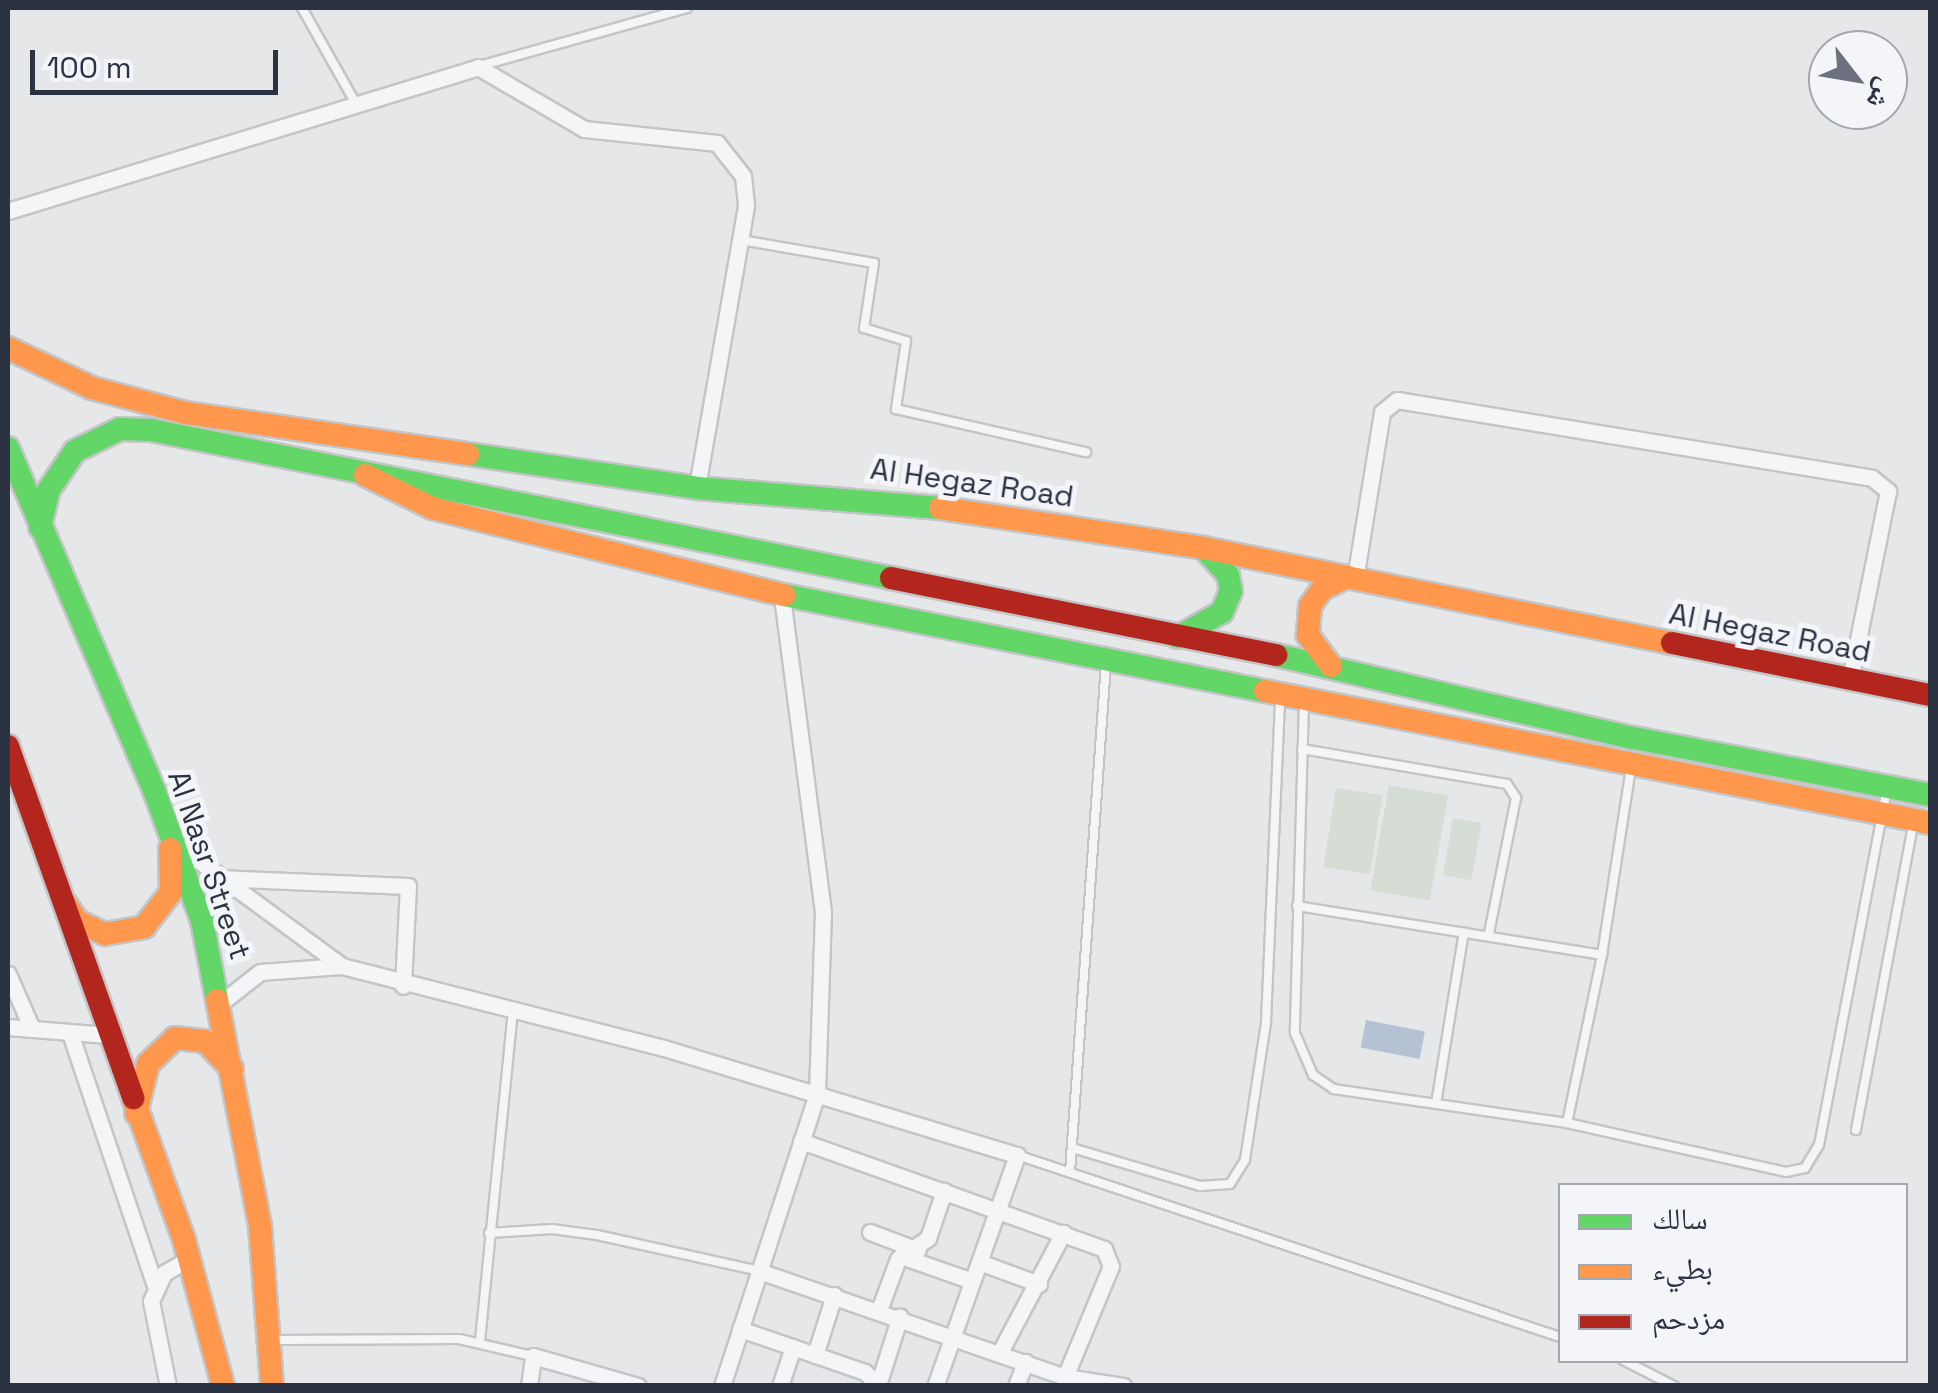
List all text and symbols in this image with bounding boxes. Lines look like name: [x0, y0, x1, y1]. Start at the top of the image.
scale bar: [35, 30, 282, 92]
north arrow: [1808, 30, 1908, 130]
text: 100 m: [47, 48, 132, 87]
text: ش: [1859, 72, 1905, 116]
street label: Al Hegaz Road: [868, 451, 1076, 515]
street label: Al Hegaz Road: [1666, 596, 1874, 670]
street label: Al Nasr Street: [160, 766, 258, 964]
legend: [1558, 1183, 1908, 1363]
text: سالك: [1652, 1199, 1708, 1238]
text: بطيء: [1652, 1249, 1713, 1288]
text: مزدحم: [1652, 1299, 1725, 1338]

